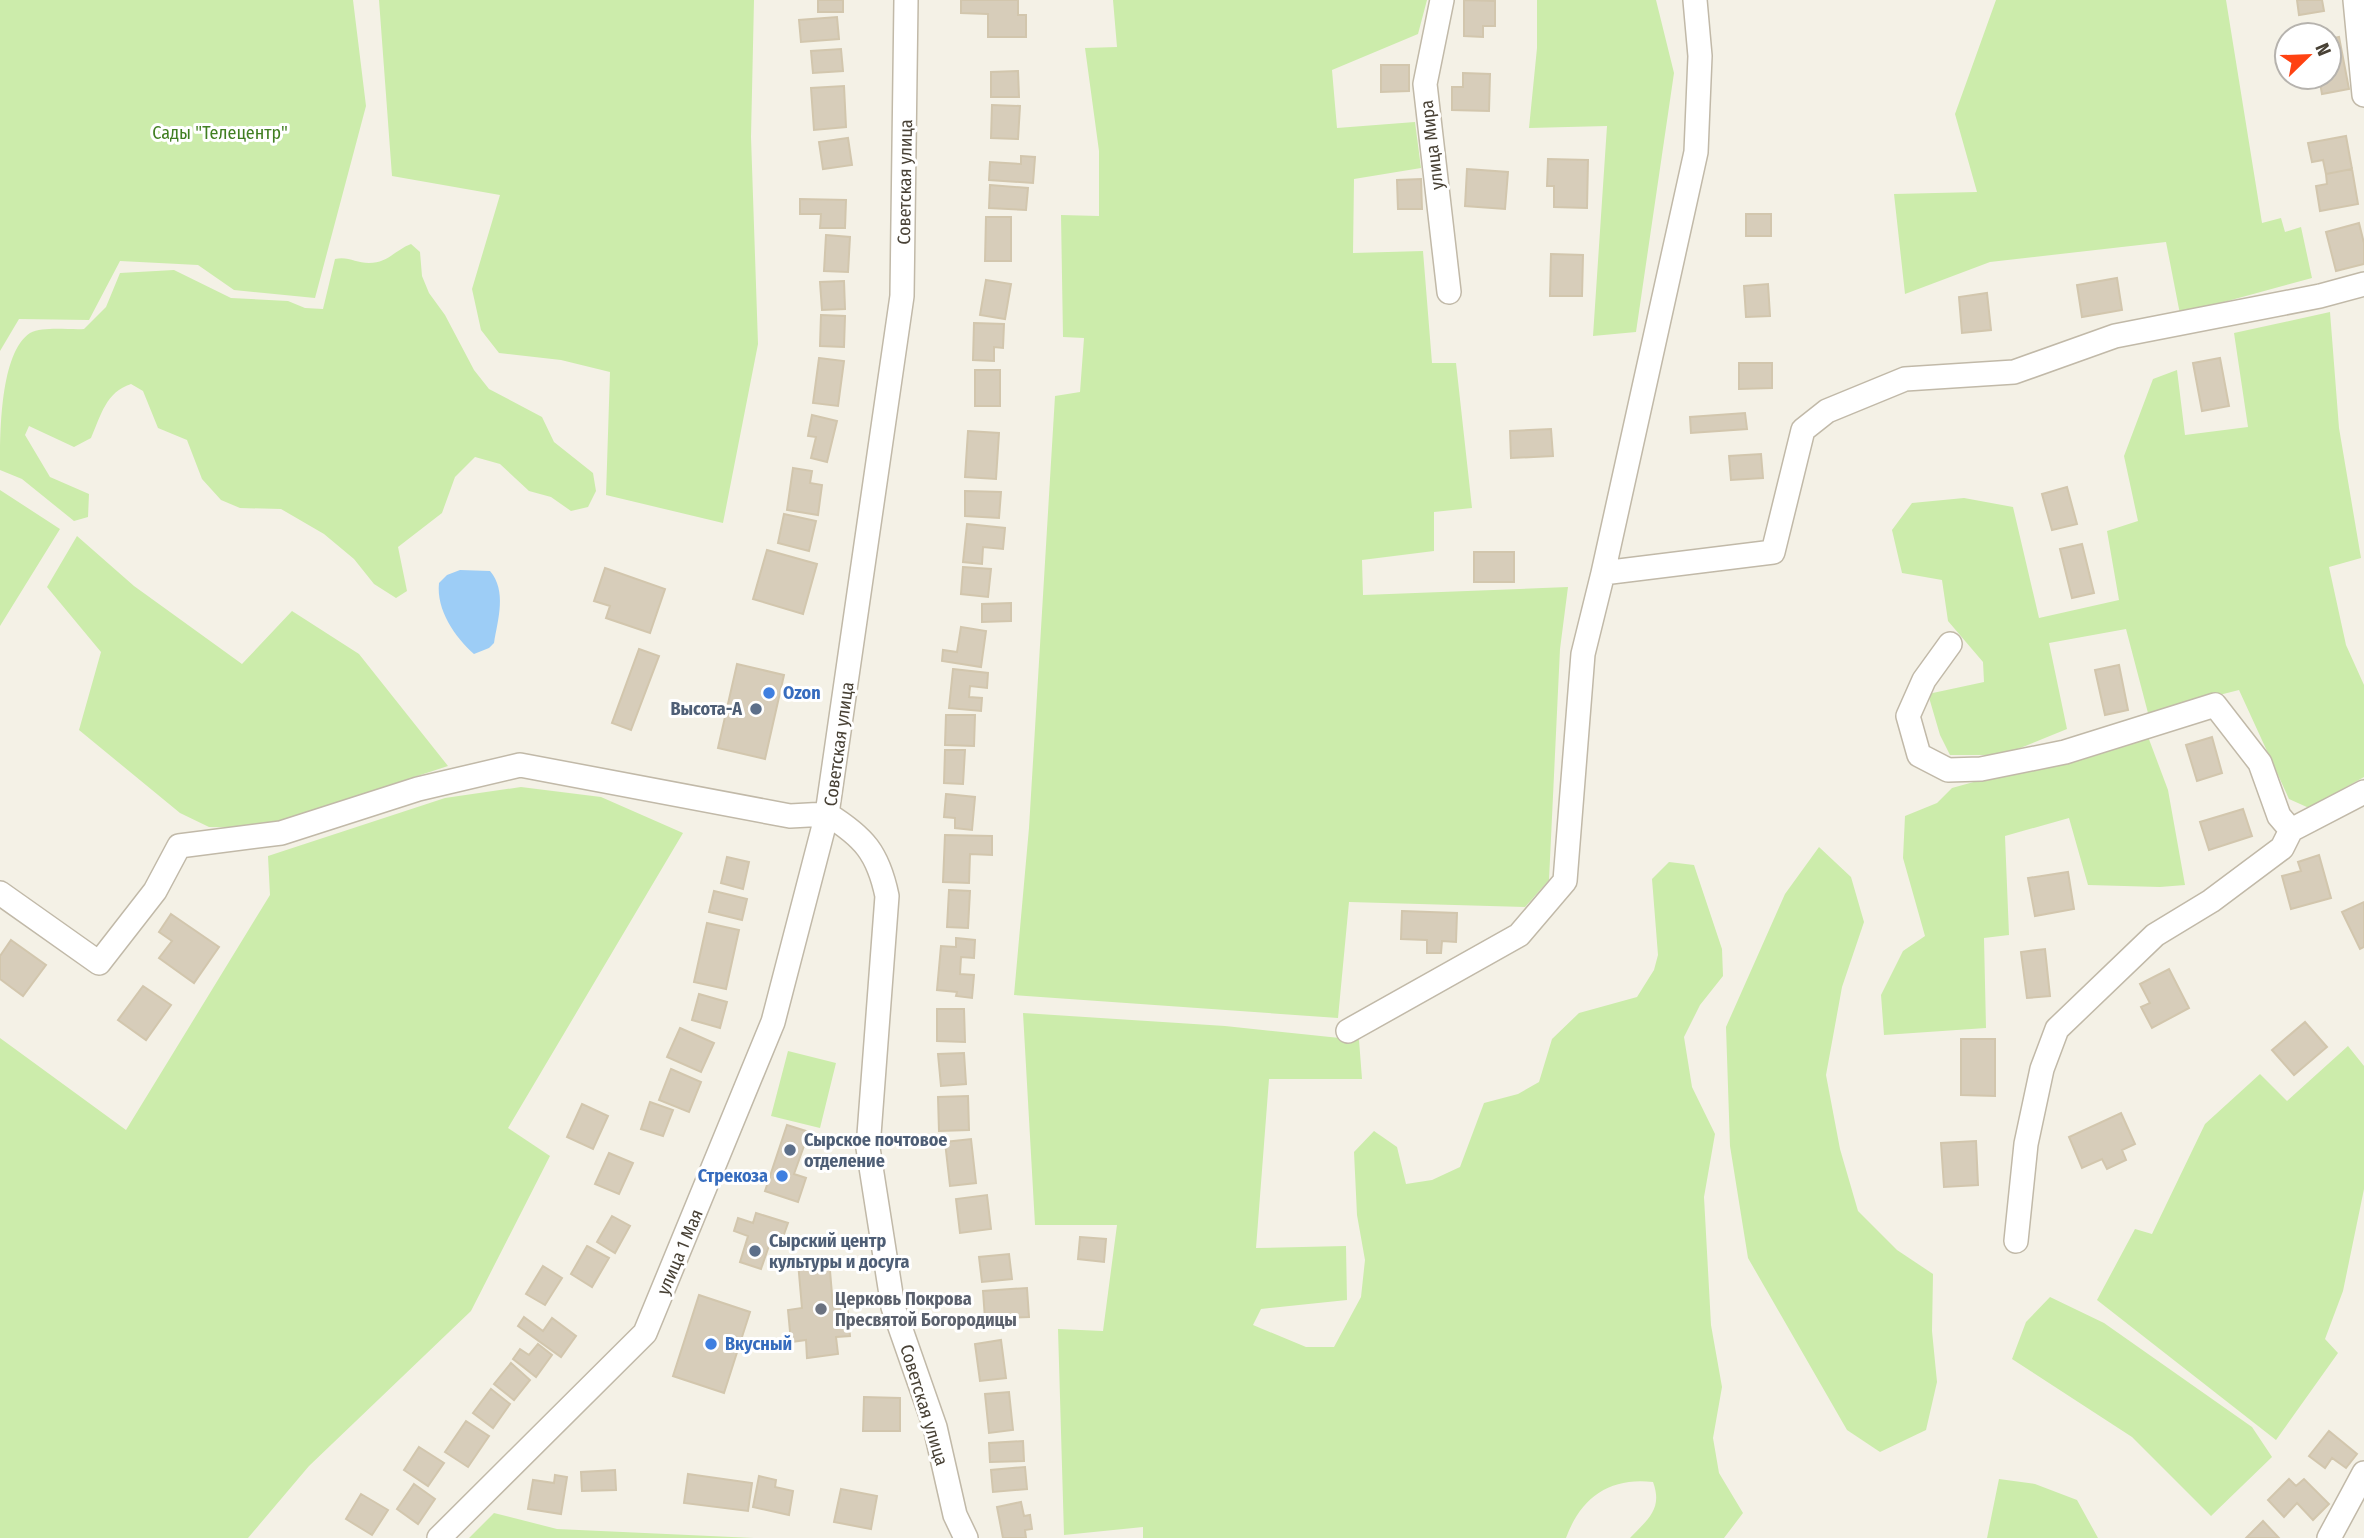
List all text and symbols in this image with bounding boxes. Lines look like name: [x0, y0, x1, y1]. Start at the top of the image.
north arrow: [2273, 21, 2343, 91]
text: N: [2310, 40, 2336, 59]
street label: улица Мира: [1416, 99, 1448, 191]
street label: Советская улица: [893, 119, 917, 245]
park label: Сады "Телецентр": [152, 122, 288, 144]
street label: Советская улица: [819, 680, 859, 808]
place label: Ozon: [783, 682, 821, 704]
marker: Ozon: [761, 685, 777, 701]
place label: Высота-А: [670, 698, 742, 720]
marker: Высота-А: [748, 701, 764, 717]
place label: Сырское почтовое отделение: [804, 1129, 947, 1172]
marker: Сырское почтовое отделение: [782, 1142, 798, 1158]
place label: Стрекоза: [698, 1165, 768, 1187]
marker: Стрекоза: [774, 1168, 790, 1184]
street label: улица 1 Мая: [652, 1206, 708, 1298]
place label: Сырский центр культуры и досуга: [769, 1230, 910, 1273]
marker: Сырский центр культуры и досуга: [747, 1243, 763, 1259]
place label: Церковь Покрова Пресвятой Богородицы: [835, 1288, 1017, 1331]
marker: Церковь Покрова Пресвятой Богородицы: [813, 1301, 829, 1317]
place label: Вкусный: [725, 1333, 792, 1355]
marker: Вкусный: [703, 1336, 719, 1352]
street label: Советская улица: [895, 1342, 953, 1468]

